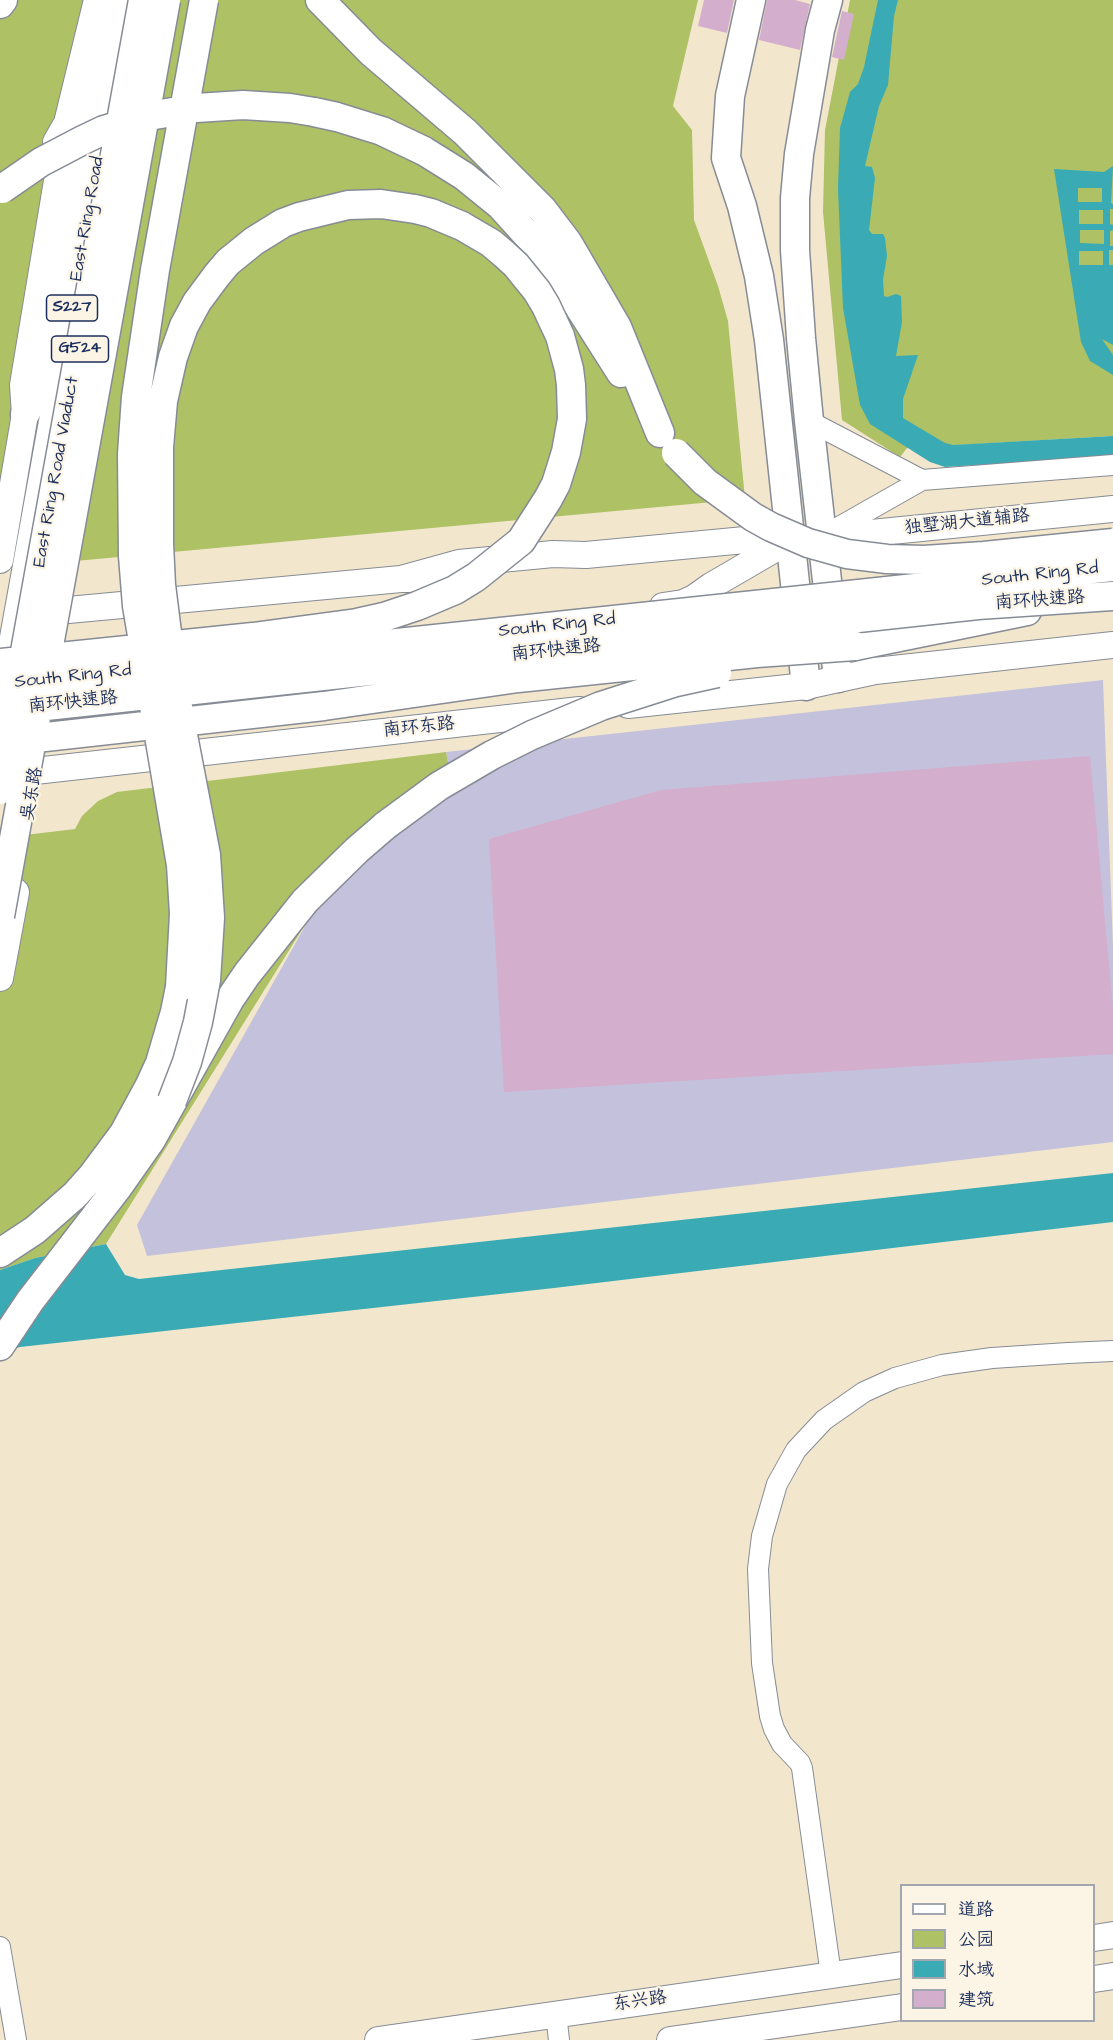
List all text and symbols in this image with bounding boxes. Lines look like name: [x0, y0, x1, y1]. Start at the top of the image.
street label: East Ring Road: [66, 155, 110, 283]
road number: S227: [46, 295, 98, 321]
road number: G524: [52, 336, 109, 362]
street label: East Ring Road Viaduct: [30, 375, 84, 569]
street label: 独墅湖大道辅路: [903, 506, 1031, 540]
street label: South Ring Rd: [981, 558, 1099, 592]
street label: 南环快速路: [994, 587, 1086, 615]
street label: South Ring Rd: [498, 609, 616, 643]
street label: 南环快速路: [510, 636, 602, 666]
street label: South Ring Rd: [14, 660, 132, 694]
street label: 南环快速路: [27, 688, 119, 718]
street label: 南环东路: [382, 713, 456, 743]
street label: 吴东路: [18, 766, 48, 822]
legend: [900, 1884, 1095, 2022]
text: 道路: [958, 1897, 994, 1922]
text: 公园: [958, 1927, 994, 1952]
text: 水域: [958, 1957, 994, 1982]
text: 建筑: [958, 1987, 994, 2012]
street label: 东兴路: [612, 1988, 668, 2016]

